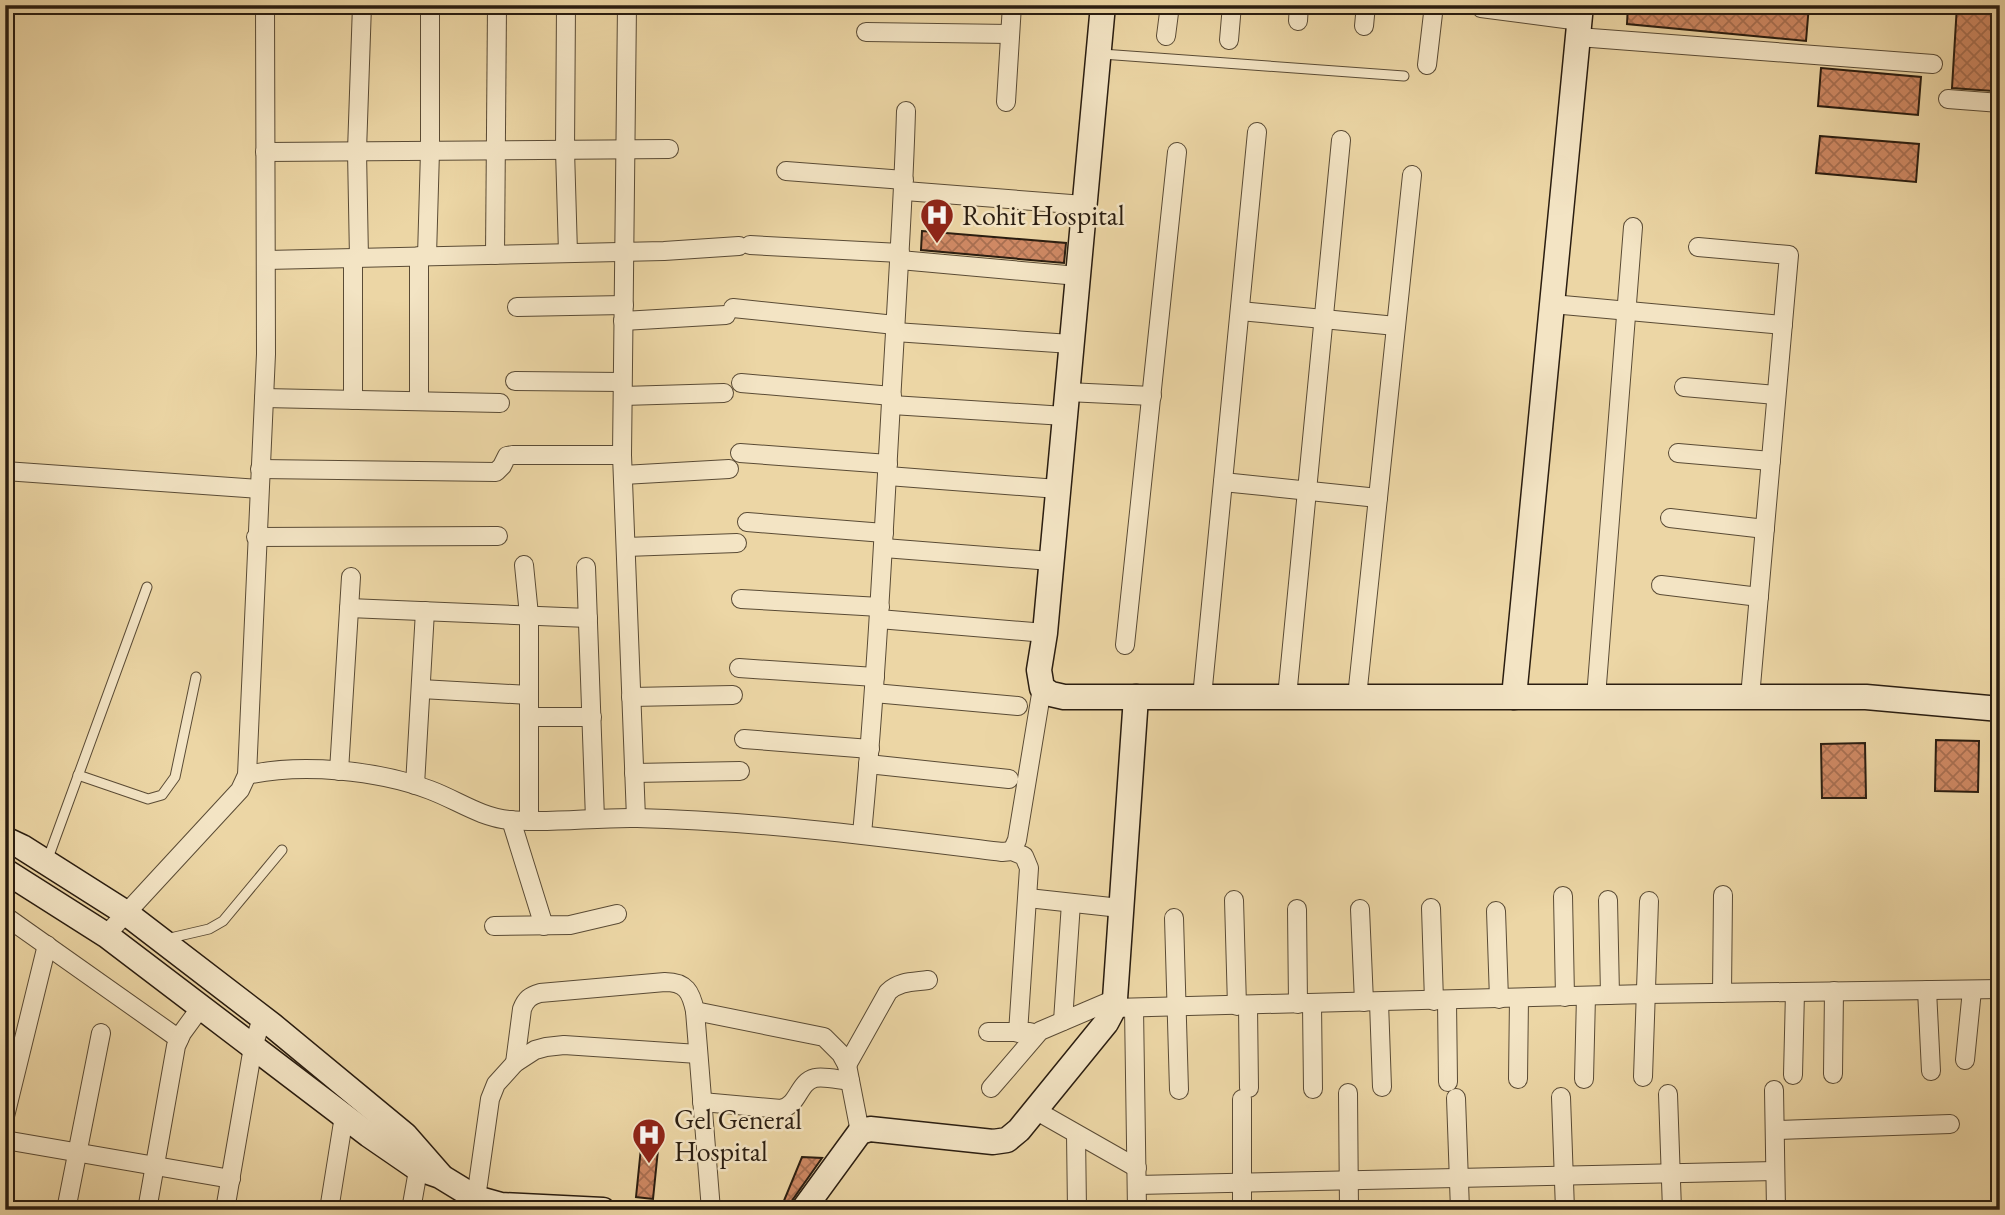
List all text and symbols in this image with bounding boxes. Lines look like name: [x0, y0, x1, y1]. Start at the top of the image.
hospital icon: Rohit Hospital: [918, 196, 956, 245]
place label: Rohit Hospital: [962, 197, 1125, 233]
place label: Gel General Hospital: [674, 1101, 802, 1169]
hospital icon: Gel General Hospital: [630, 1116, 668, 1165]

